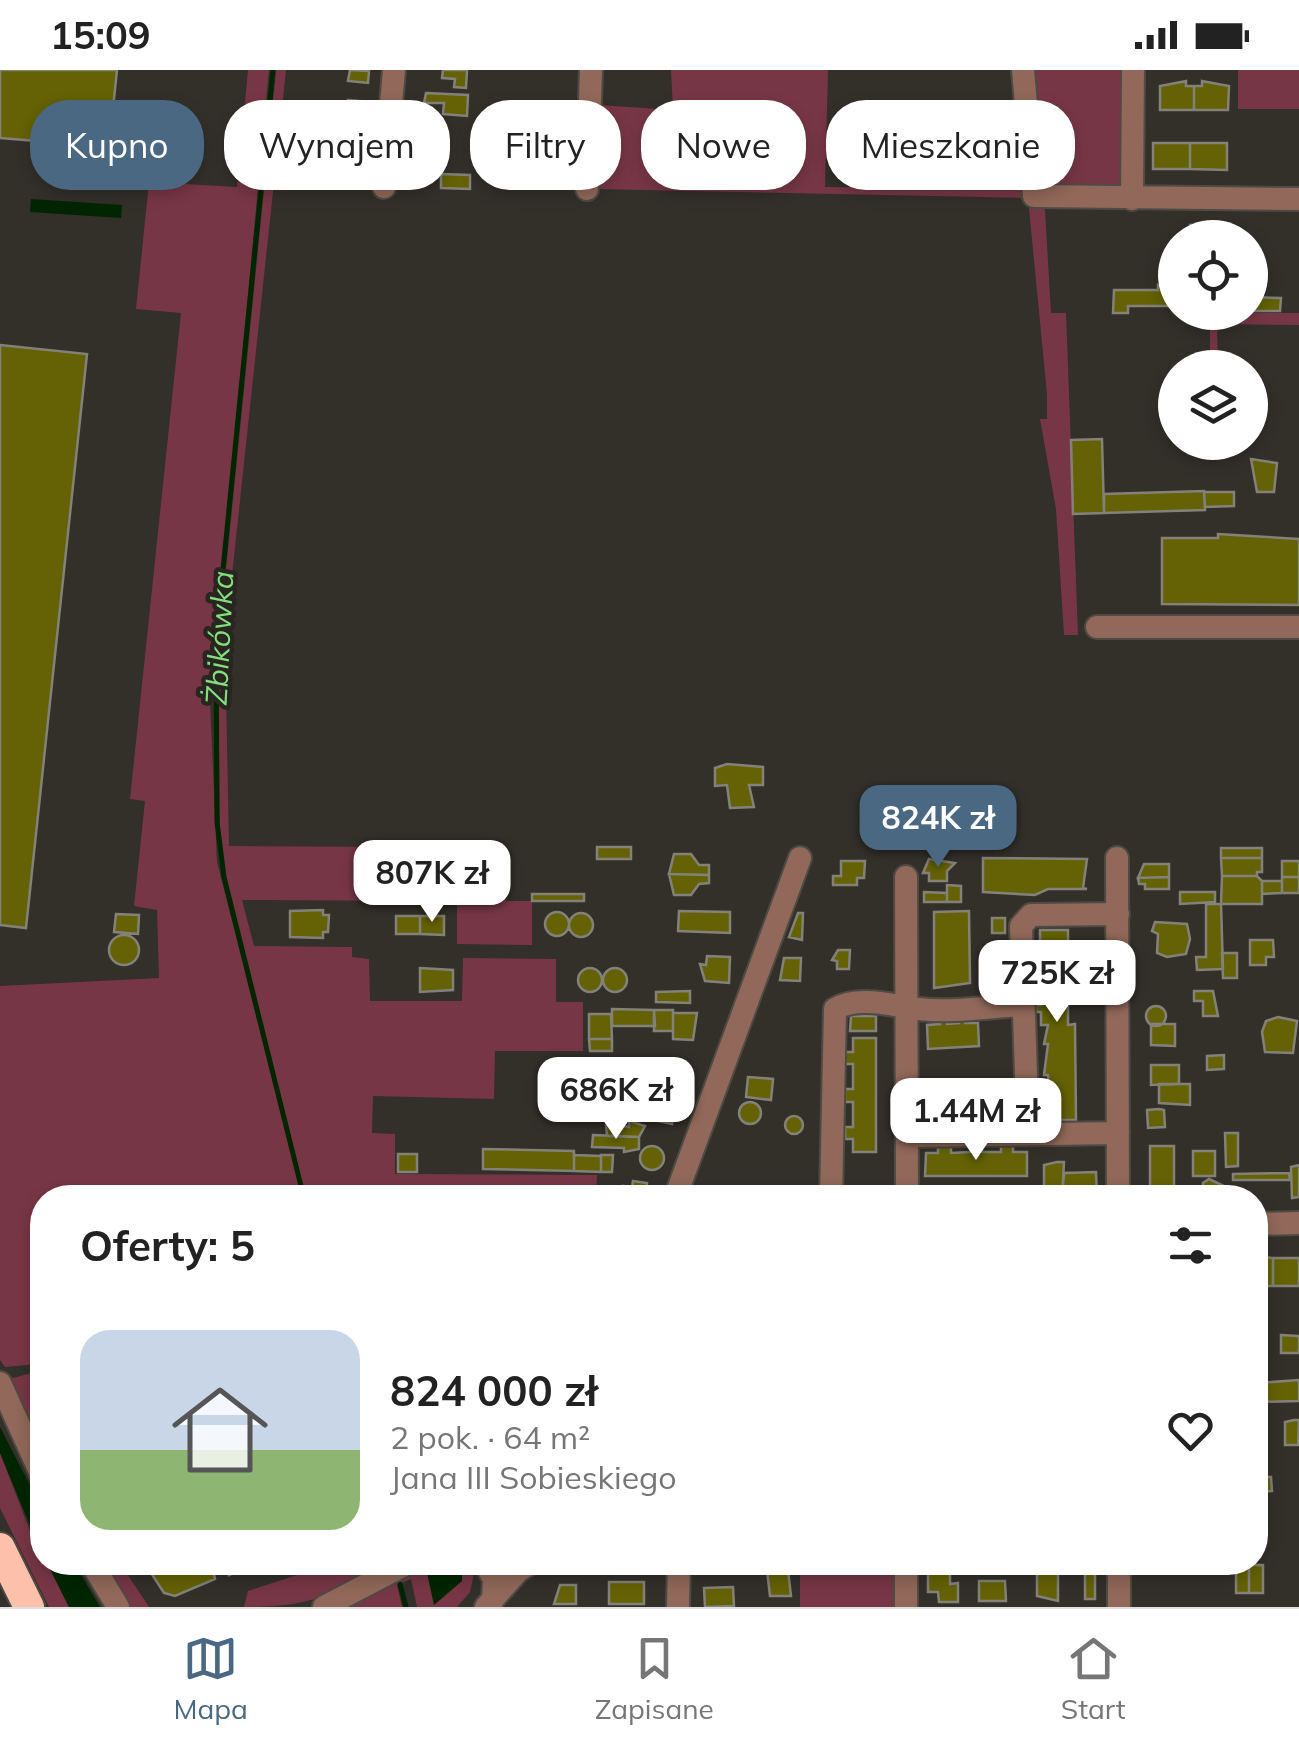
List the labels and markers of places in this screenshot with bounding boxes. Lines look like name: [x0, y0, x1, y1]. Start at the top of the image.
pin: 824K zł: [846, 785, 1030, 870]
pin: 807K zł: [340, 840, 524, 925]
pin: 725K zł: [965, 940, 1149, 1025]
pin: 686K zł: [524, 1057, 708, 1142]
pin: 1.44M zł: [873, 1078, 1079, 1163]

